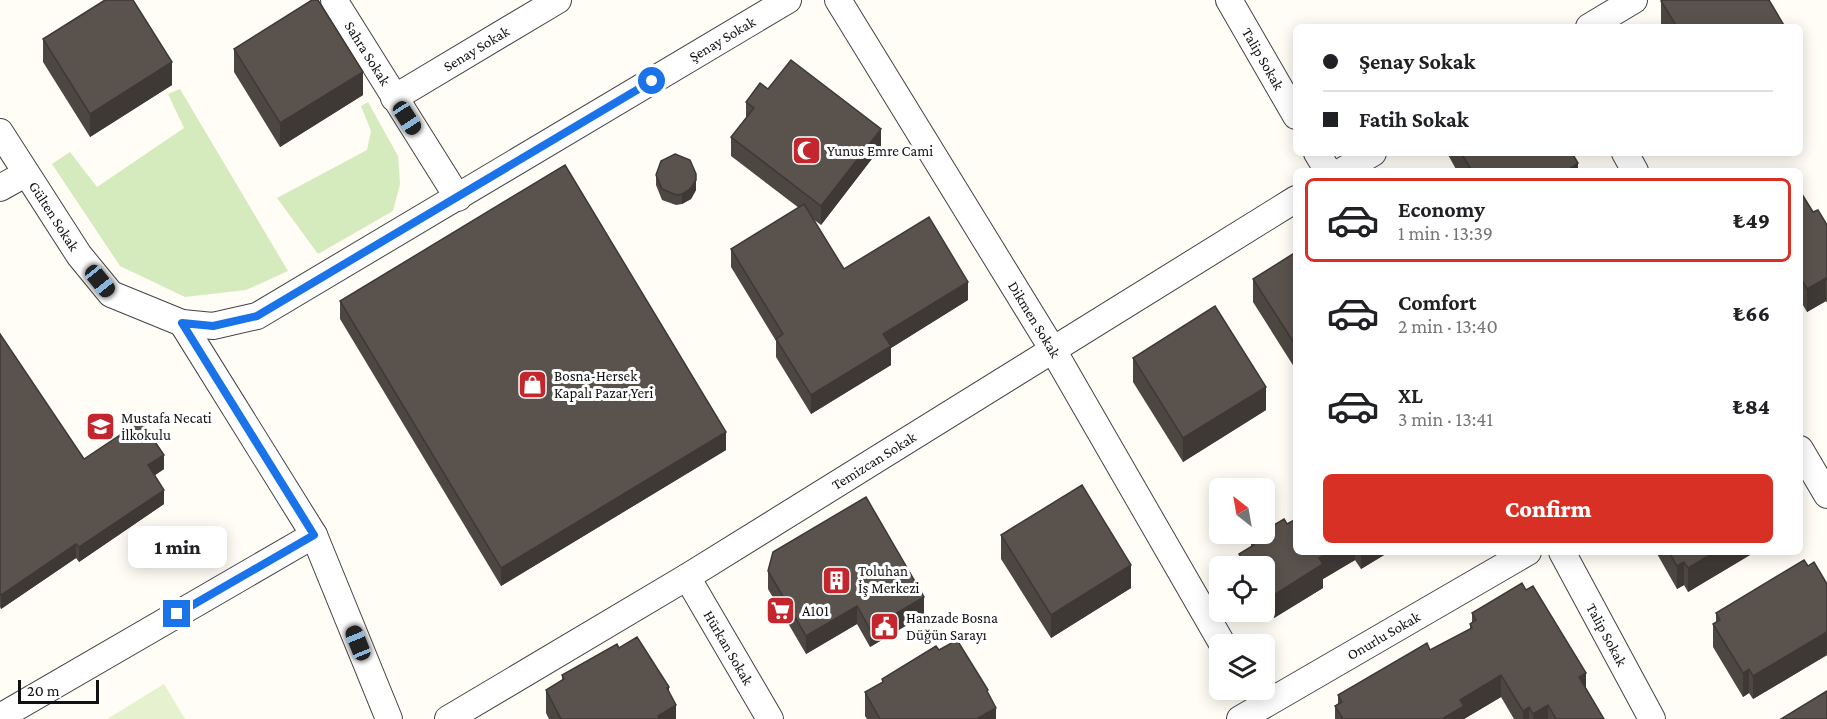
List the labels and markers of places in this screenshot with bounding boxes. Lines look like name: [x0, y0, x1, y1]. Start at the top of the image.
mosque icon: Yunus Emre Cami: [790, 135, 822, 167]
place label: Yunus Emre Cami: [827, 143, 933, 159]
place label: Bosna-Hersek Kapalı Pazar Yeri: [554, 368, 653, 402]
shop icon: Bosna-Hersek Kapalı Pazar Yeri: [517, 369, 549, 401]
place label: Mustafa Necati İlkokulu: [121, 410, 212, 443]
school or university icon: Mustafa Necati İlkokulu: [84, 411, 116, 443]
place label: Toluhan İş Merkezi: [858, 563, 920, 597]
building icon: Toluhan İş Merkezi: [821, 564, 853, 596]
supermarket icon: A101: [765, 595, 797, 627]
place label: A101: [802, 603, 829, 619]
place label: Hanzade Bosna Düğün Sarayı: [906, 610, 998, 644]
public building icon: Hanzade Bosna Düğün Sarayı: [869, 611, 901, 643]

